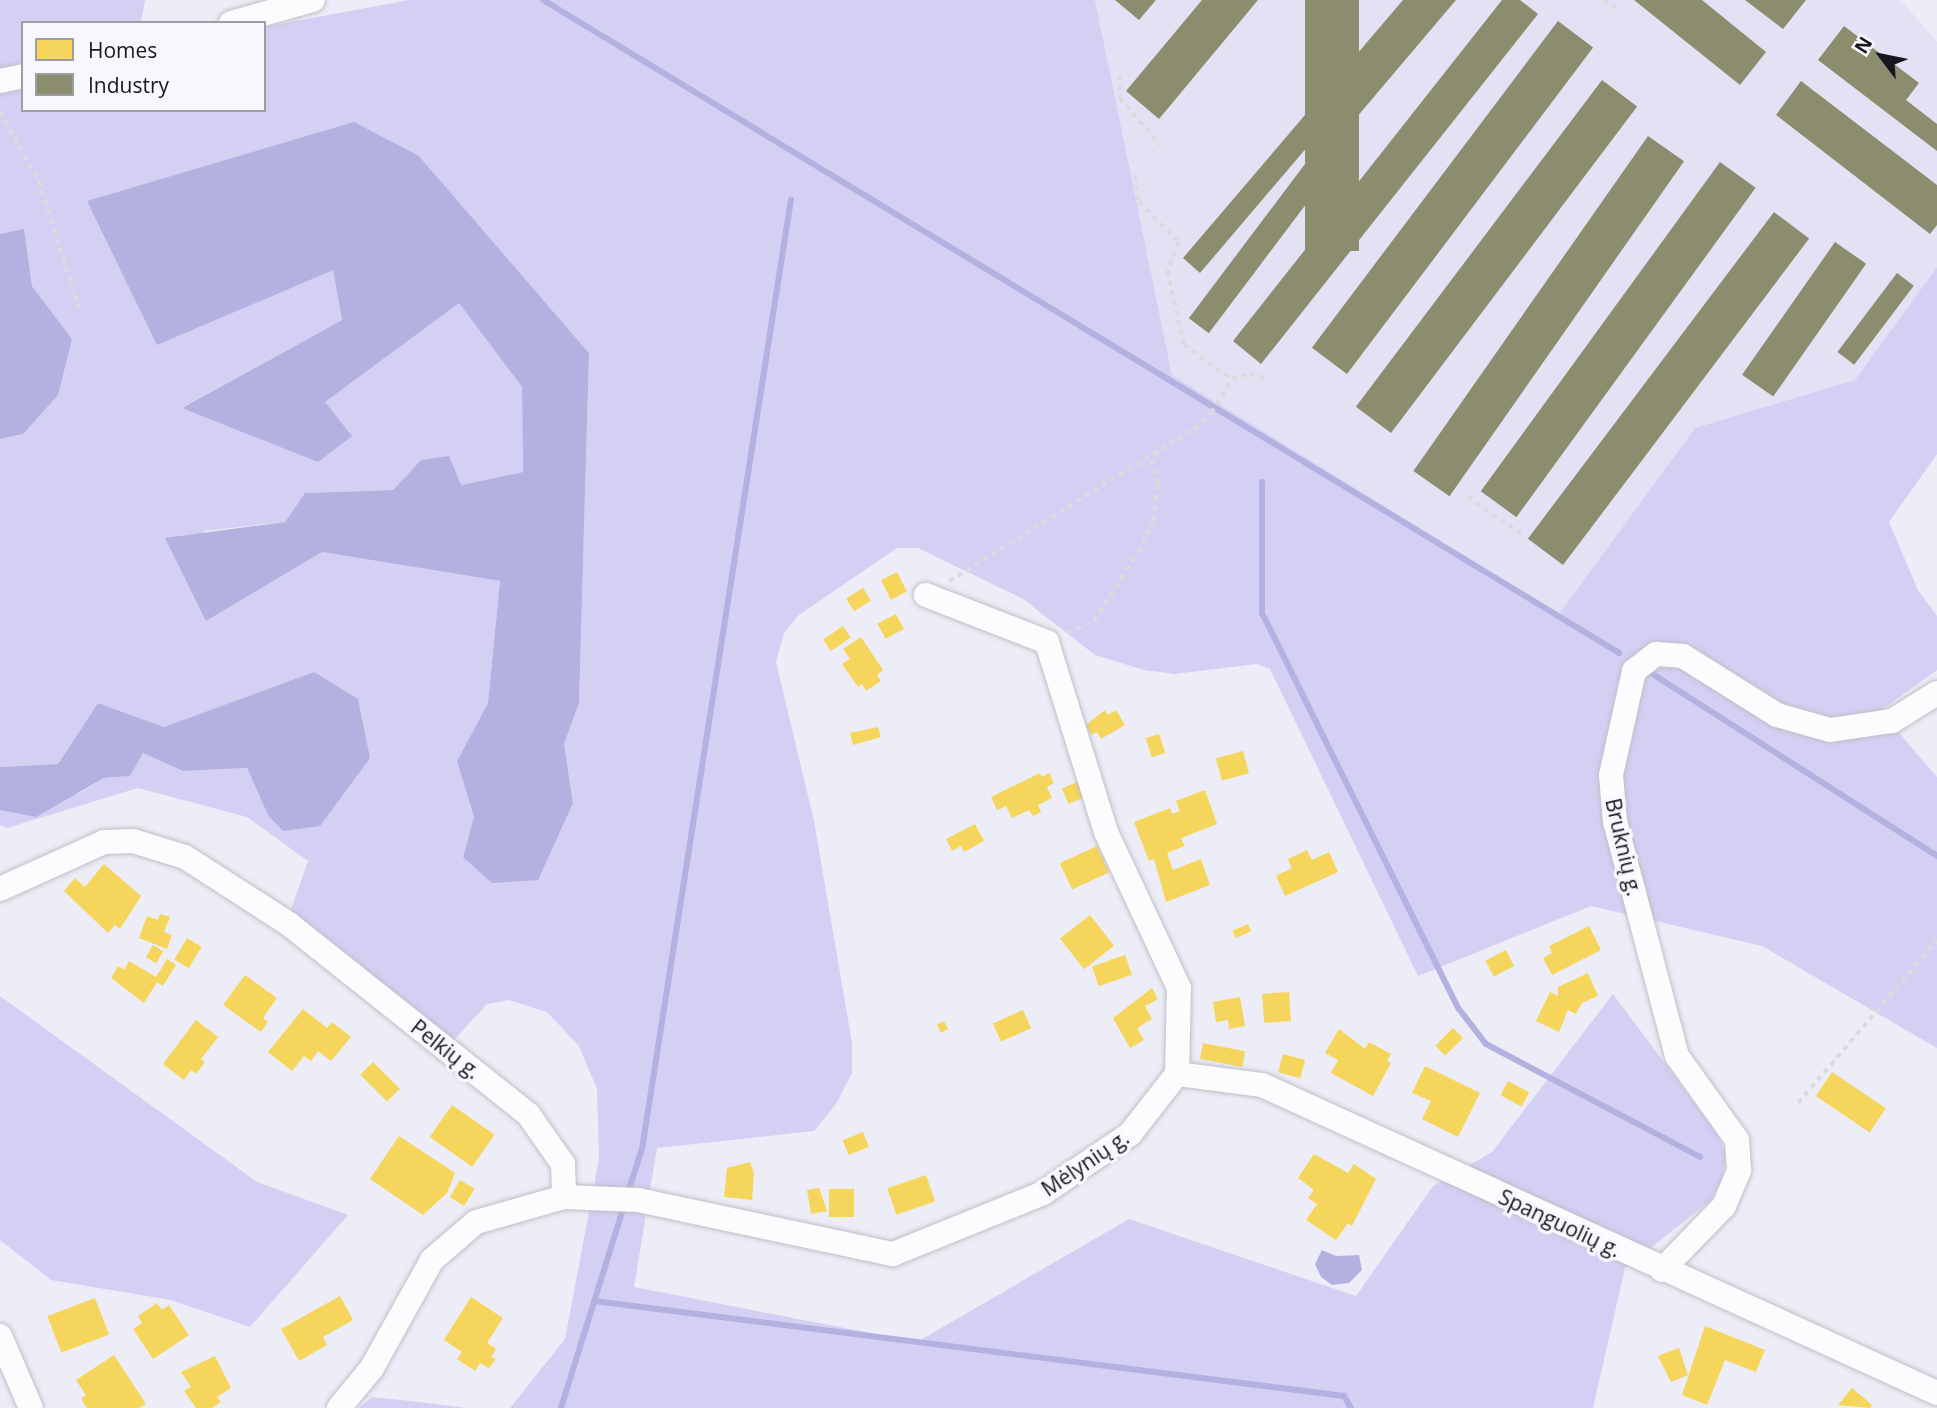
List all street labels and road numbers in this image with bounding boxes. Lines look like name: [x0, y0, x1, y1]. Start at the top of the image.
street label: Bruknių g.: [1601, 796, 1647, 898]
street label: Pelkių g.: [406, 1014, 486, 1084]
street label: Mėlynių g.: [1037, 1125, 1133, 1201]
street label: Spanguolių g.: [1495, 1184, 1625, 1262]

